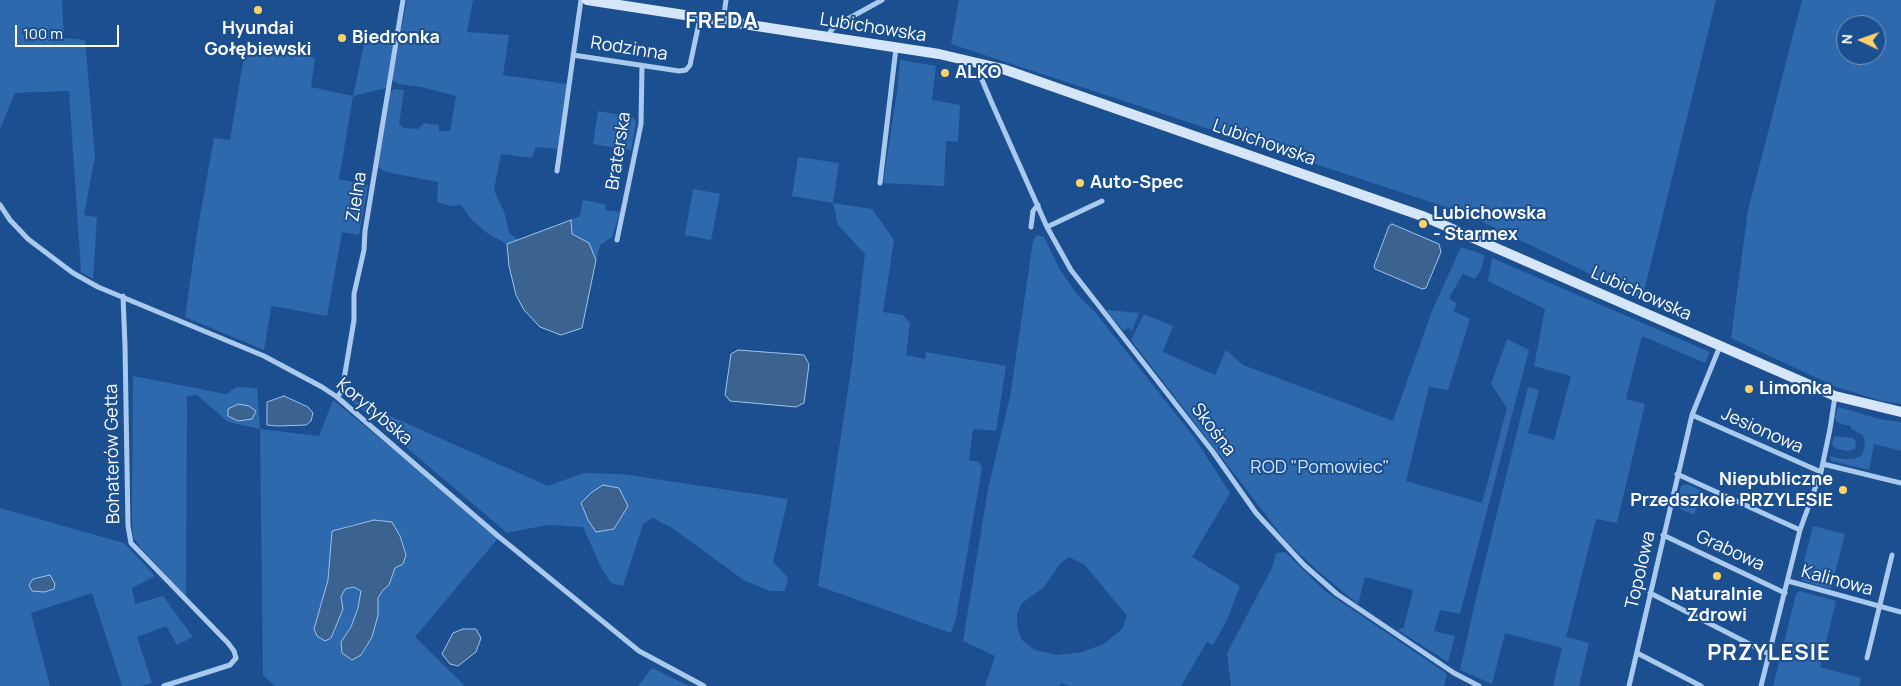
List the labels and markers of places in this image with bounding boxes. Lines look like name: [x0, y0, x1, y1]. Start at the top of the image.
marker: Hyundai Gołębiewski: [252, 4, 264, 16]
place label: Hyundai Gołębiewski: [204, 18, 312, 60]
place label: Biedronka: [352, 27, 440, 49]
marker: Biedronka: [336, 32, 348, 44]
place label: ALKO: [955, 62, 1001, 84]
marker: ALKO: [939, 67, 951, 79]
place label: Auto-Spec: [1090, 172, 1183, 194]
marker: Auto-Spec: [1074, 177, 1086, 189]
place label: Lubichowska - Starmex: [1433, 203, 1546, 245]
marker: Lubichowska - Starmex: [1417, 218, 1429, 230]
place label: Limonka: [1759, 378, 1832, 400]
marker: Limonka: [1743, 383, 1755, 395]
place label: Niepubliczne Przedszkole PRZYLESIE: [1630, 469, 1833, 512]
marker: Niepubliczne Przedszkole PRZYLESIE: [1837, 484, 1849, 496]
marker: Naturalnie Zdrowi: [1711, 570, 1723, 582]
place label: Naturalnie Zdrowi: [1671, 584, 1763, 626]

